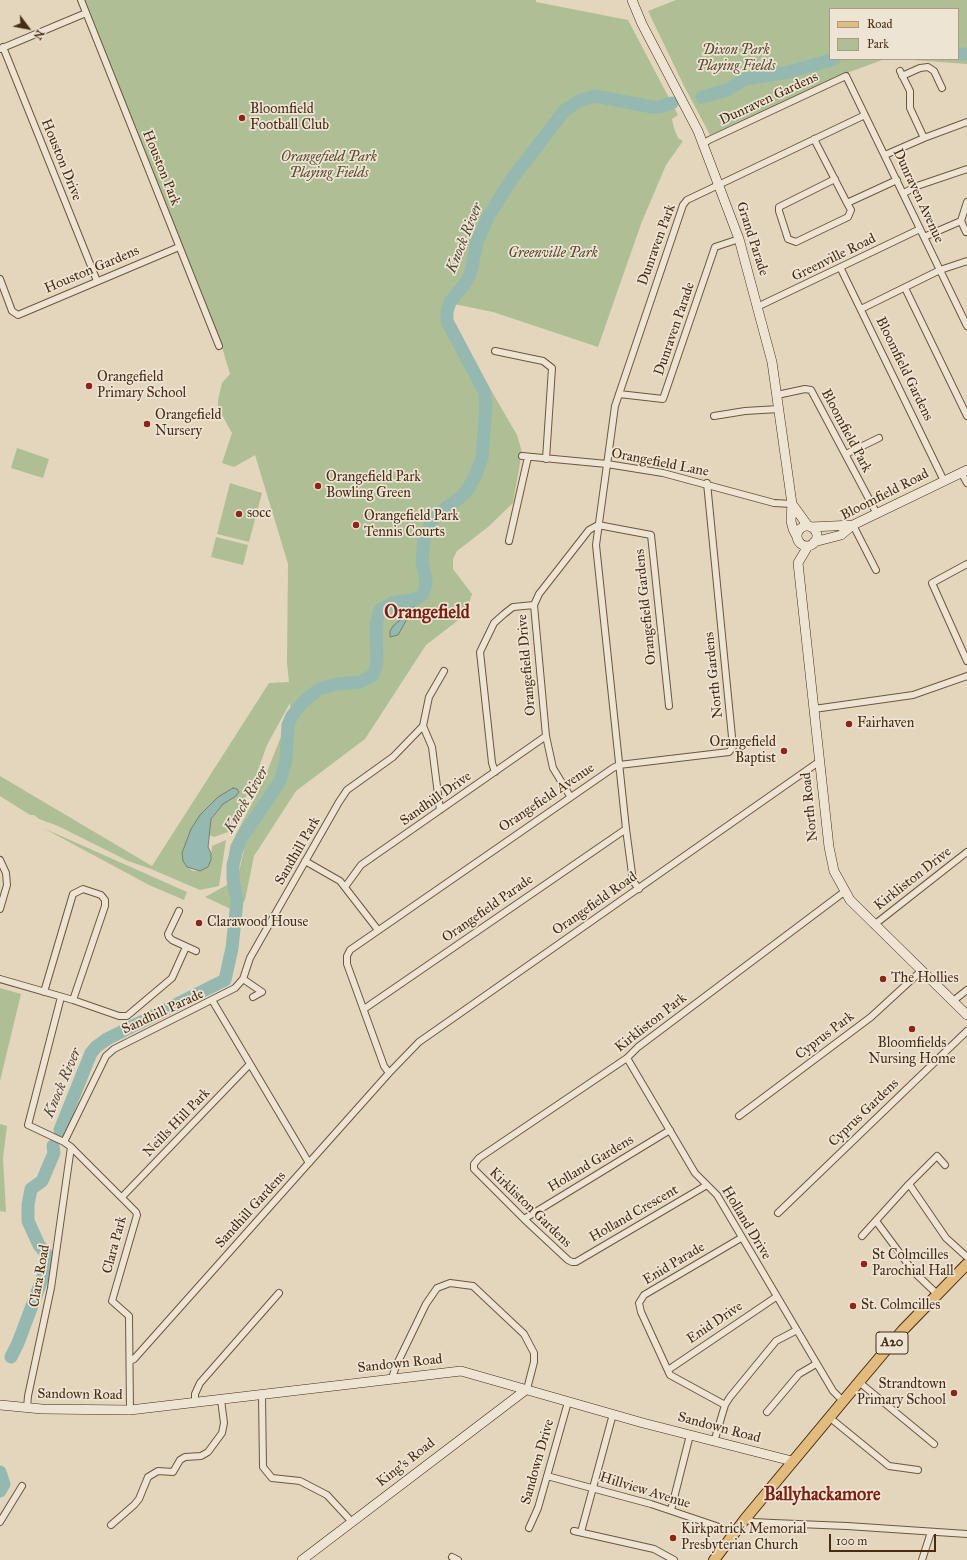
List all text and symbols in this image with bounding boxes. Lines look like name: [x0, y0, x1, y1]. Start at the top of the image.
north arrow: [8, 8, 48, 48]
legend: [829, 8, 959, 60]
text: Road: [867, 17, 893, 31]
text: N: [31, 27, 47, 42]
text: Park: [867, 37, 889, 51]
park label: Dixon Park Playing Fields: [696, 43, 776, 76]
street label: Dunraven Gardens: [717, 69, 821, 129]
place label: Bloomfield Football Club: [250, 102, 329, 134]
marker: Bloomfield Football Club: [237, 113, 247, 123]
street label: Houston Drive: [37, 117, 85, 203]
street label: Houston Park: [138, 128, 184, 208]
street label: Dunraven Avenue: [889, 146, 947, 246]
park label: Orangefield Park Playing Fields: [281, 150, 377, 182]
water label: Knock River: [443, 200, 487, 276]
street label: Grand Parade: [732, 200, 772, 278]
street label: Dunraven Park: [635, 202, 679, 288]
street label: Greenville Road: [789, 230, 879, 286]
street label: Houston Gardens: [42, 242, 142, 298]
park label: Greenville Park: [508, 246, 598, 262]
street label: Dunraven Parade: [651, 280, 699, 378]
street label: Bloomfield Gardens: [872, 314, 936, 424]
place label: Orangefield Primary School: [97, 370, 186, 402]
marker: Orangefield Primary School: [84, 381, 94, 391]
street label: Bloomfield Park: [817, 386, 875, 476]
place label: Orangefield Nursery: [155, 408, 221, 440]
marker: Orangefield Nursery: [142, 419, 152, 429]
street label: Orangefield Lane: [610, 445, 710, 481]
street label: Bloomfield Road: [838, 466, 932, 524]
place label: Orangefield Park Bowling Green: [326, 470, 421, 502]
marker: Orangefield Park Bowling Green: [313, 481, 323, 491]
place label: socc: [247, 506, 271, 522]
marker: socc: [234, 509, 244, 519]
place label: Orangefield Park Tennis Courts: [364, 509, 459, 542]
marker: Orangefield Park Tennis Courts: [351, 520, 361, 530]
street label: Orangefield Gardens: [632, 548, 660, 666]
district label: Orangefield: [384, 603, 470, 625]
street label: Orangefield Drive: [514, 614, 540, 716]
street label: North Gardens: [701, 631, 727, 719]
place label: Fairhaven: [857, 716, 914, 732]
marker: Fairhaven: [844, 719, 854, 729]
place label: Orangefield Baptist: [710, 735, 776, 768]
marker: Orangefield Baptist: [779, 746, 789, 756]
street label: Orangefield Avenue: [496, 760, 598, 836]
water label: Knock River: [221, 764, 273, 836]
street label: Sandhill Drive: [397, 768, 475, 830]
street label: North Road: [798, 772, 822, 842]
street label: Sandhill Park: [272, 814, 324, 888]
street label: Kirkliston Drive: [871, 844, 955, 914]
street label: Orangefield Road: [550, 869, 640, 939]
street label: Orangefield Parade: [439, 871, 537, 947]
place label: Clarawood House: [207, 915, 308, 931]
marker: Clarawood House: [194, 918, 204, 928]
place label: The Hollies: [891, 971, 959, 987]
marker: The Hollies: [878, 974, 888, 984]
street label: Sandhill Parade: [119, 986, 207, 1038]
street label: Kirkliston Park: [612, 990, 690, 1056]
street label: Cyprus Park: [792, 1008, 858, 1064]
marker: Bloomfields Nursing Home: [907, 1024, 917, 1034]
place label: Bloomfields Nursing Home: [868, 1036, 956, 1068]
water label: Knock River: [40, 1045, 86, 1121]
street label: Cyprus Gardens: [825, 1075, 903, 1151]
street label: Neills Hill Park: [140, 1085, 214, 1161]
street label: Holland Gardens: [545, 1132, 637, 1196]
street label: Kirkliston Gardens: [485, 1165, 575, 1251]
street label: Sandhill Gardens: [212, 1168, 290, 1252]
street label: Holland Crescent: [587, 1182, 681, 1246]
street label: Holland Drive: [718, 1183, 774, 1263]
street label: Clara Park: [99, 1214, 131, 1276]
street label: Enid Parade: [640, 1239, 708, 1289]
street label: Clara Road: [26, 1243, 54, 1309]
place label: St Colmcilles Parochial Hall: [872, 1248, 954, 1280]
marker: St Colmcilles Parochial Hall: [859, 1259, 869, 1269]
street label: Enid Drive: [684, 1298, 746, 1348]
place label: St. Colmcilles: [861, 1298, 940, 1314]
marker: St. Colmcilles: [848, 1301, 858, 1311]
road number: A20: [876, 1332, 908, 1354]
street label: Sandown Road: [357, 1351, 443, 1377]
place label: Strandtown Primary School: [857, 1377, 946, 1410]
street label: Sandown Road: [37, 1386, 123, 1404]
marker: Strandtown Primary School: [949, 1388, 959, 1398]
street label: Sandown Road: [676, 1409, 762, 1447]
street label: Sandown Drive: [518, 1417, 558, 1507]
street label: King's Road: [374, 1435, 438, 1491]
street label: Hillview Avenue: [598, 1469, 692, 1513]
district label: Ballyhackamore: [764, 1485, 880, 1507]
place label: Kirkpatrick Memorial Presbyterian Church: [681, 1522, 807, 1554]
scale bar: [831, 1526, 938, 1552]
marker: Kirkpatrick Memorial Presbyterian Church: [668, 1533, 678, 1543]
text: 100 m: [836, 1534, 867, 1548]

